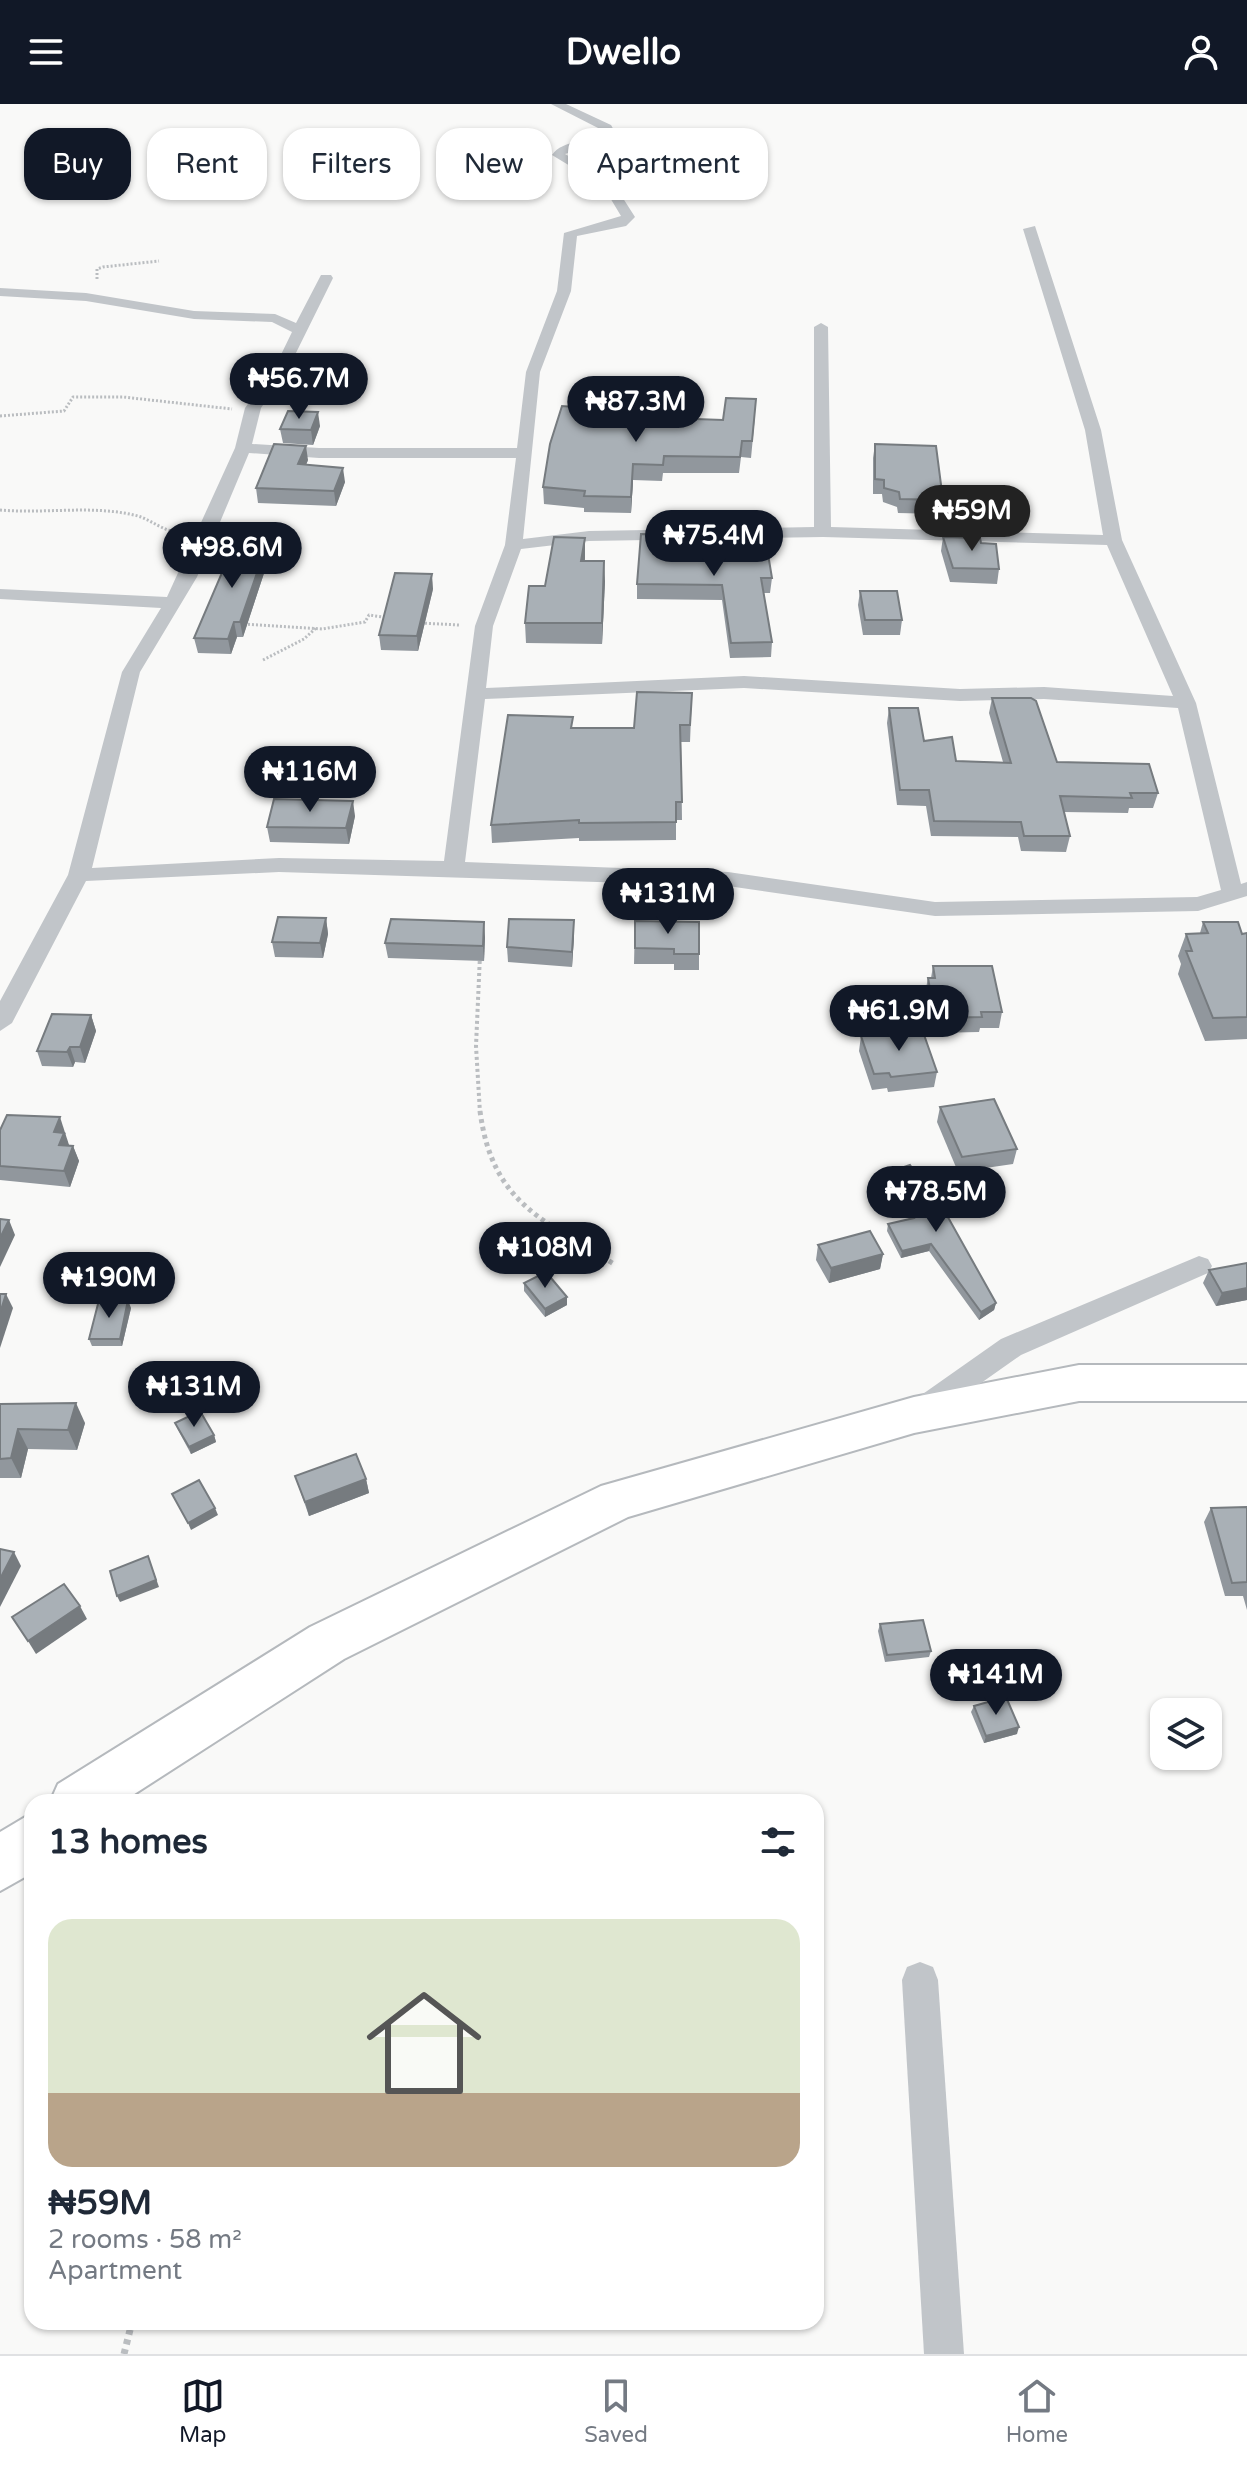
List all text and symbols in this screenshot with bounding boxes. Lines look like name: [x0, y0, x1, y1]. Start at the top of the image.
icon: menu: [24, 30, 68, 74]
icon: person: [1179, 30, 1223, 74]
text: Dwello: [566, 31, 681, 74]
chip: Buy: [24, 128, 131, 200]
chip: Rent: [147, 128, 267, 200]
chip: Filters: [283, 128, 420, 200]
chip: New: [436, 128, 552, 200]
chip: Apartment: [568, 128, 768, 200]
pin: ₦56.7M: [234, 353, 364, 421]
text: ₦56.7M: [248, 363, 350, 394]
pin: ₦87.3M: [571, 376, 701, 444]
text: ₦87.3M: [585, 386, 687, 417]
pin: ₦59M: [925, 485, 1019, 553]
text: ₦59M: [932, 495, 1012, 526]
pin: ₦75.4M: [649, 510, 779, 578]
text: ₦75.4M: [663, 520, 765, 551]
pin: ₦98.6M: [167, 522, 297, 590]
text: ₦98.6M: [181, 532, 283, 563]
pin: ₦116M: [254, 746, 366, 814]
text: ₦116M: [262, 756, 358, 787]
pin: ₦131M: [612, 868, 724, 936]
text: ₦131M: [620, 878, 716, 909]
pin: ₦61.9M: [834, 985, 964, 1053]
text: ₦61.9M: [848, 995, 950, 1026]
pin: ₦78.5M: [871, 1166, 1001, 1234]
text: ₦78.5M: [885, 1176, 987, 1207]
pin: ₦108M: [489, 1222, 601, 1290]
text: ₦108M: [497, 1232, 593, 1263]
pin: ₦190M: [53, 1252, 165, 1320]
text: ₦190M: [61, 1262, 157, 1293]
pin: ₦131M: [138, 1361, 250, 1429]
text: ₦131M: [146, 1371, 242, 1402]
pin: ₦141M: [940, 1649, 1052, 1717]
text: ₦141M: [948, 1659, 1044, 1690]
map controls: [1150, 1698, 1222, 1770]
button: layers: [1150, 1698, 1222, 1770]
icon: filters: [756, 1820, 800, 1864]
text: 13 homes: [48, 1822, 208, 1863]
icon: home: [352, 1971, 496, 2115]
text: ₦59M: [48, 2183, 152, 2224]
text: 2 rooms · 58 m²: [48, 2224, 242, 2255]
text: Apartment: [48, 2255, 182, 2286]
tab: Map: [179, 2374, 226, 2448]
tab: Saved: [584, 2374, 648, 2448]
tab: Home: [1006, 2374, 1068, 2448]

